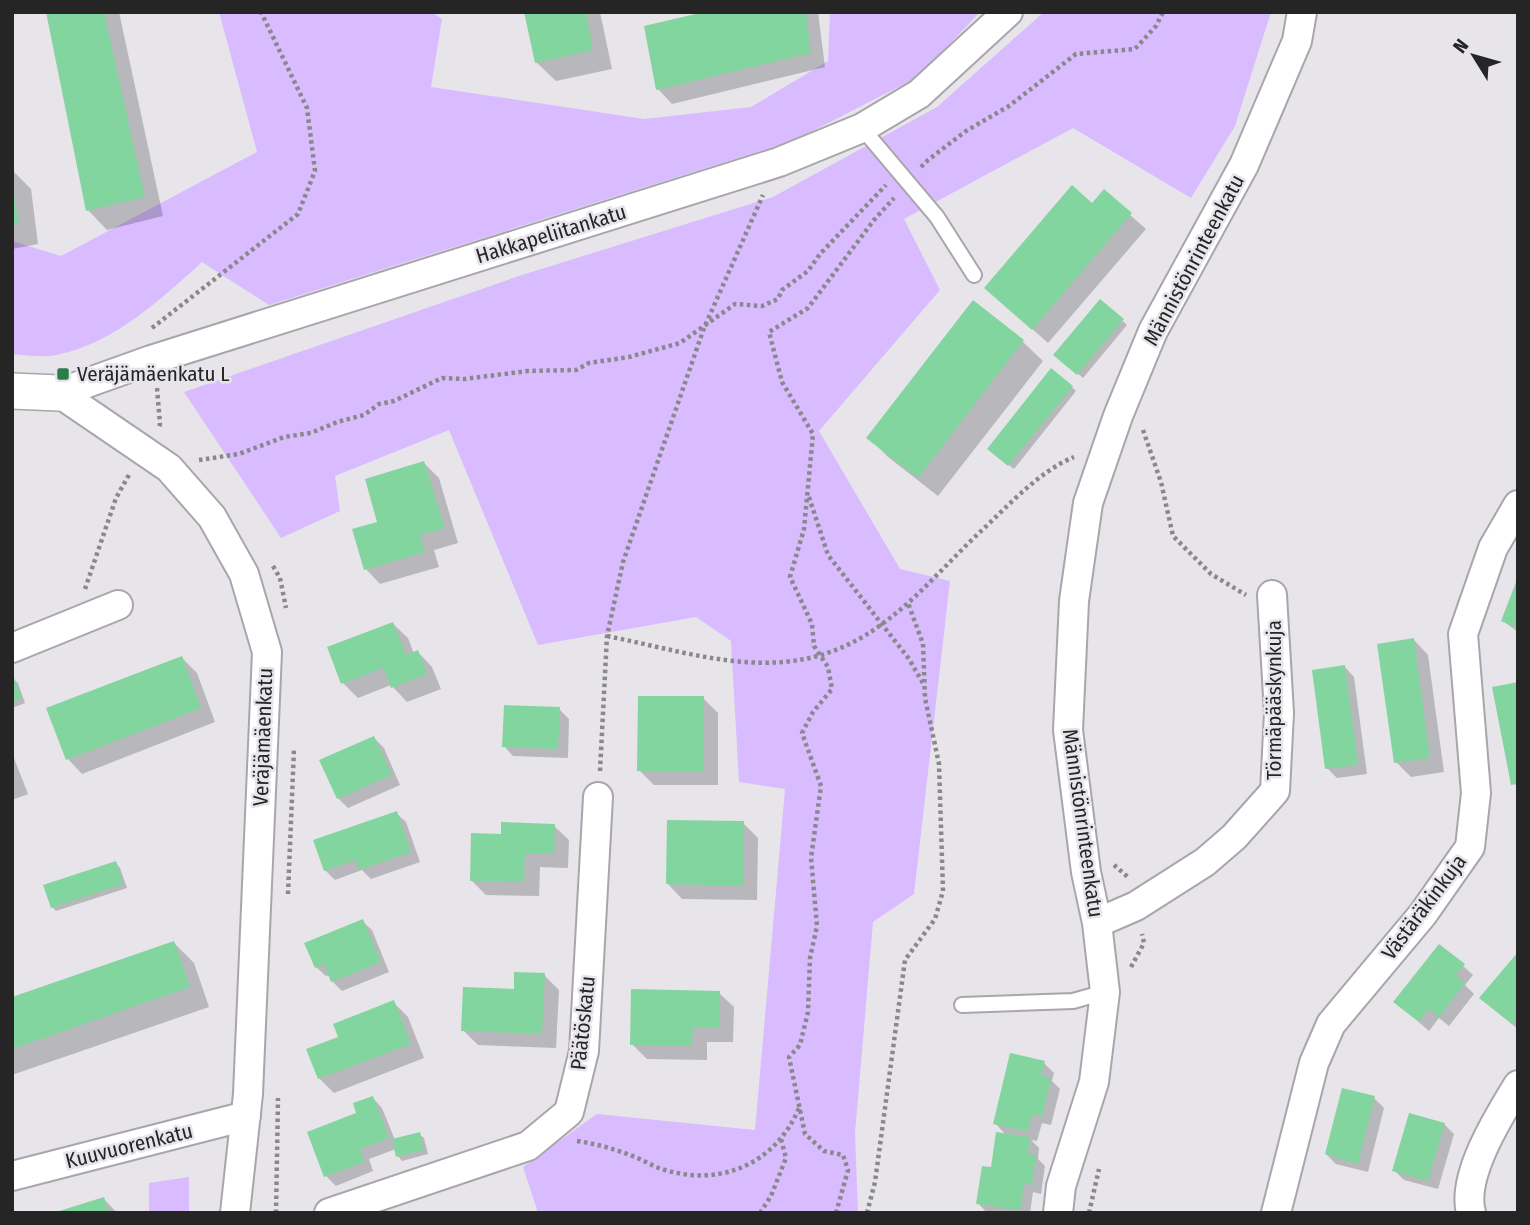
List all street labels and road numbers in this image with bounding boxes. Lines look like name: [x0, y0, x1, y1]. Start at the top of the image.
street label: Männistönrinteenkatu: [1138, 170, 1250, 350]
street label: Hakkapeliitankatu: [473, 199, 629, 269]
street label: Törmäpääskynkuja: [1261, 620, 1287, 780]
street label: Veräjämäenkatu: [248, 667, 278, 807]
street label: Männistönrinteenkatu: [1057, 727, 1109, 919]
street label: Västäräkinkuja: [1376, 849, 1472, 965]
street label: Päätöskatu: [565, 975, 601, 1071]
street label: Kuuvuorenkatu: [63, 1118, 195, 1174]

